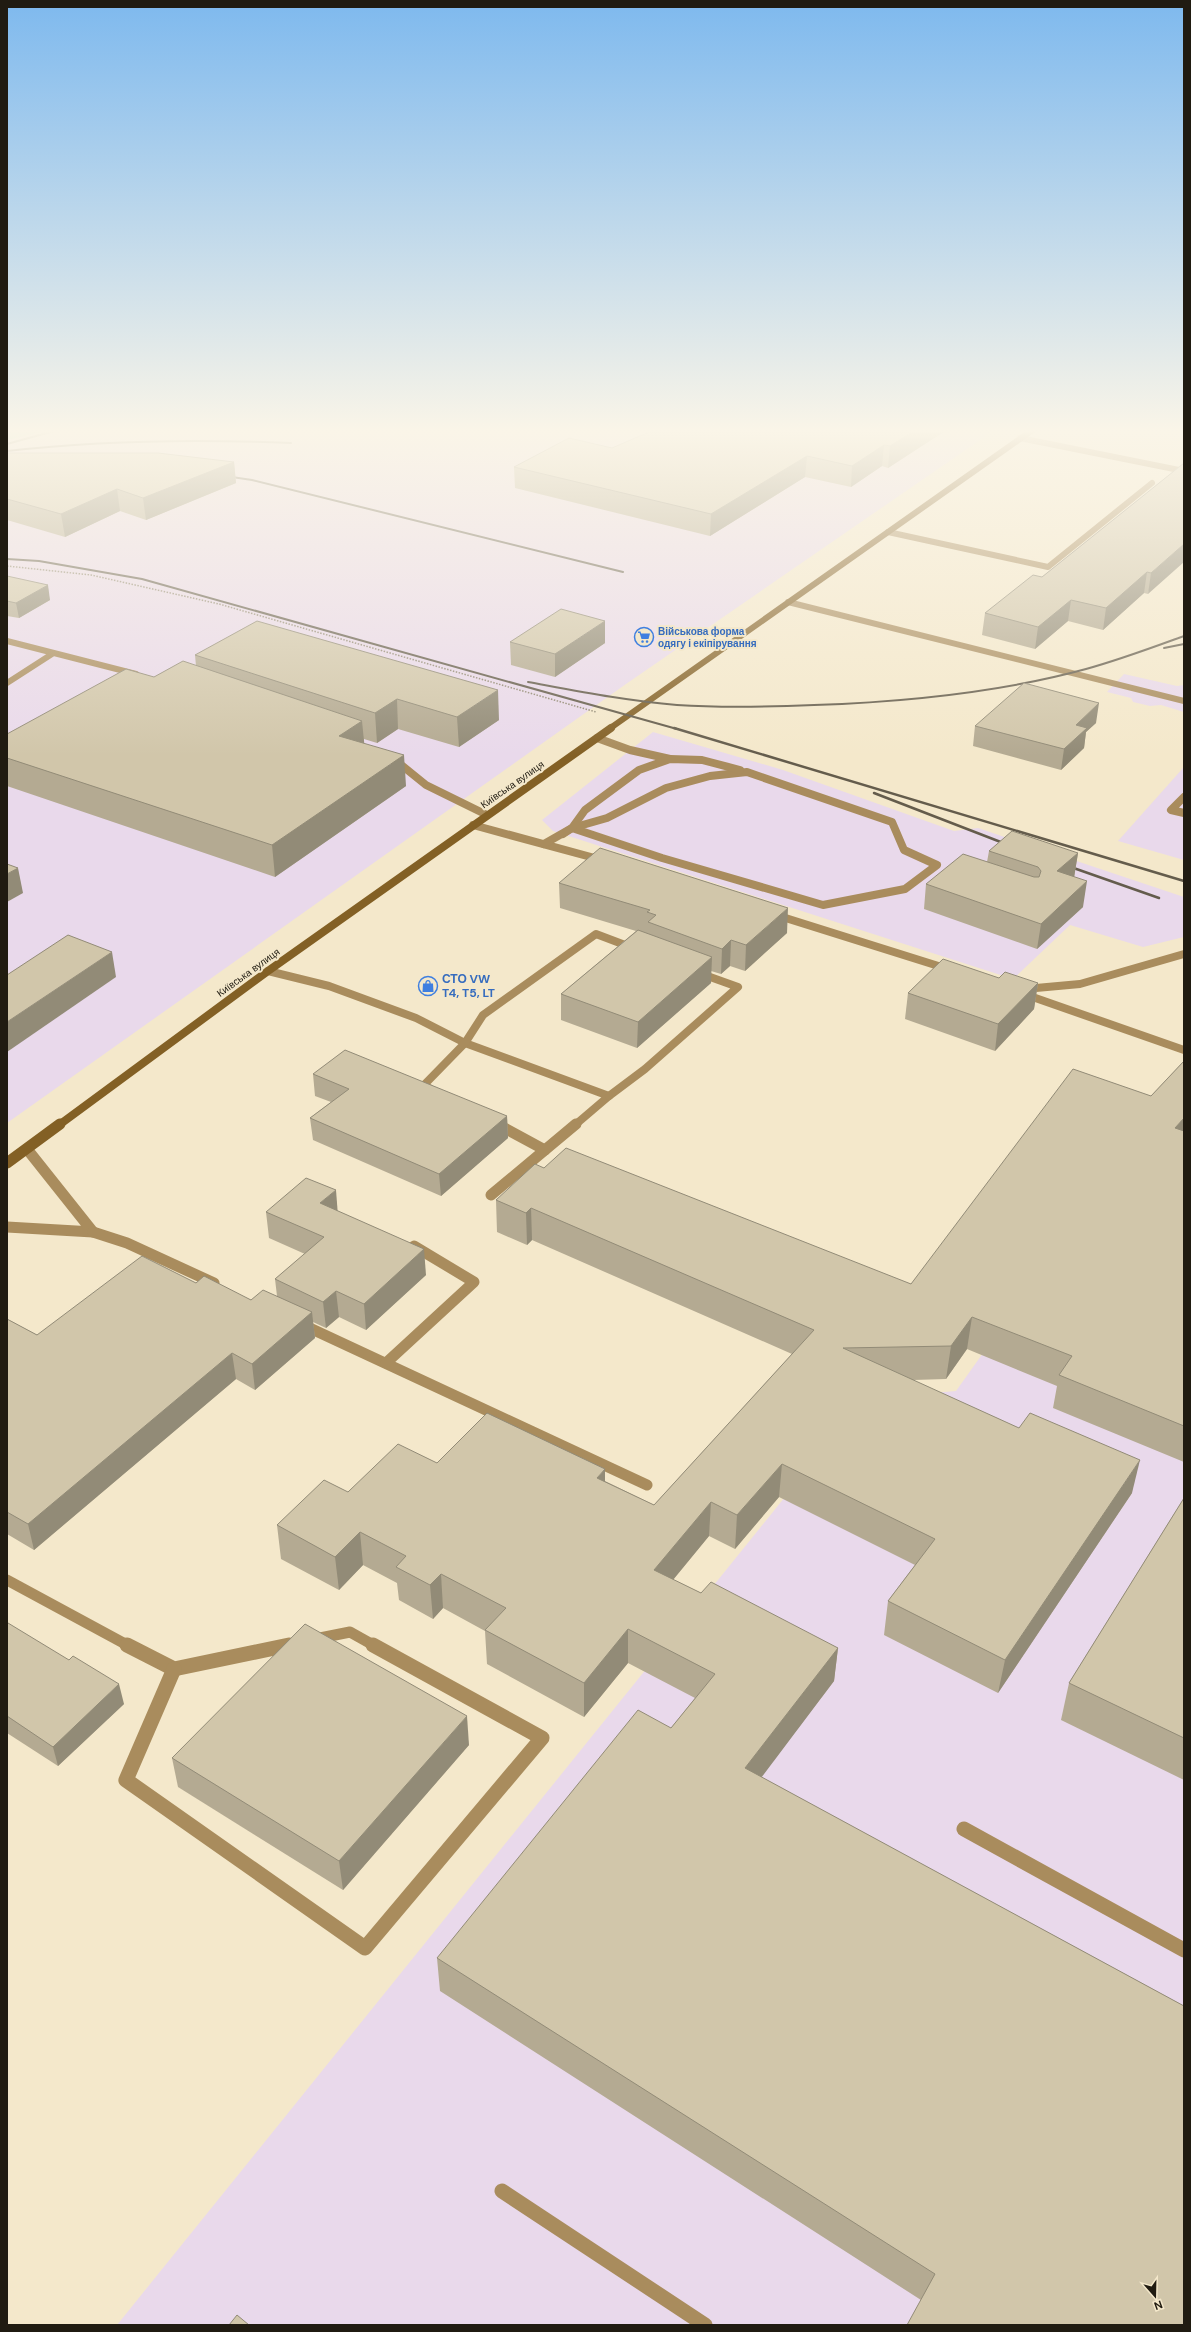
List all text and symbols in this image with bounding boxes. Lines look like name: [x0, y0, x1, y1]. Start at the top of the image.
place label: Військова форма одягу і екіпірування: [658, 625, 757, 650]
supermarket icon: Військова форма одягу і екіпірування: [633, 626, 655, 648]
street label: Київська вулиця: [478, 758, 547, 811]
street label: Київська вулиця: [214, 945, 282, 1000]
place label: СТО VW T4, T5, LT: [442, 971, 495, 1001]
shop icon: СТО VW T4, T5, LT: [417, 975, 439, 997]
north arrow: [1135, 2276, 1175, 2316]
text: N: [1152, 2297, 1165, 2313]

